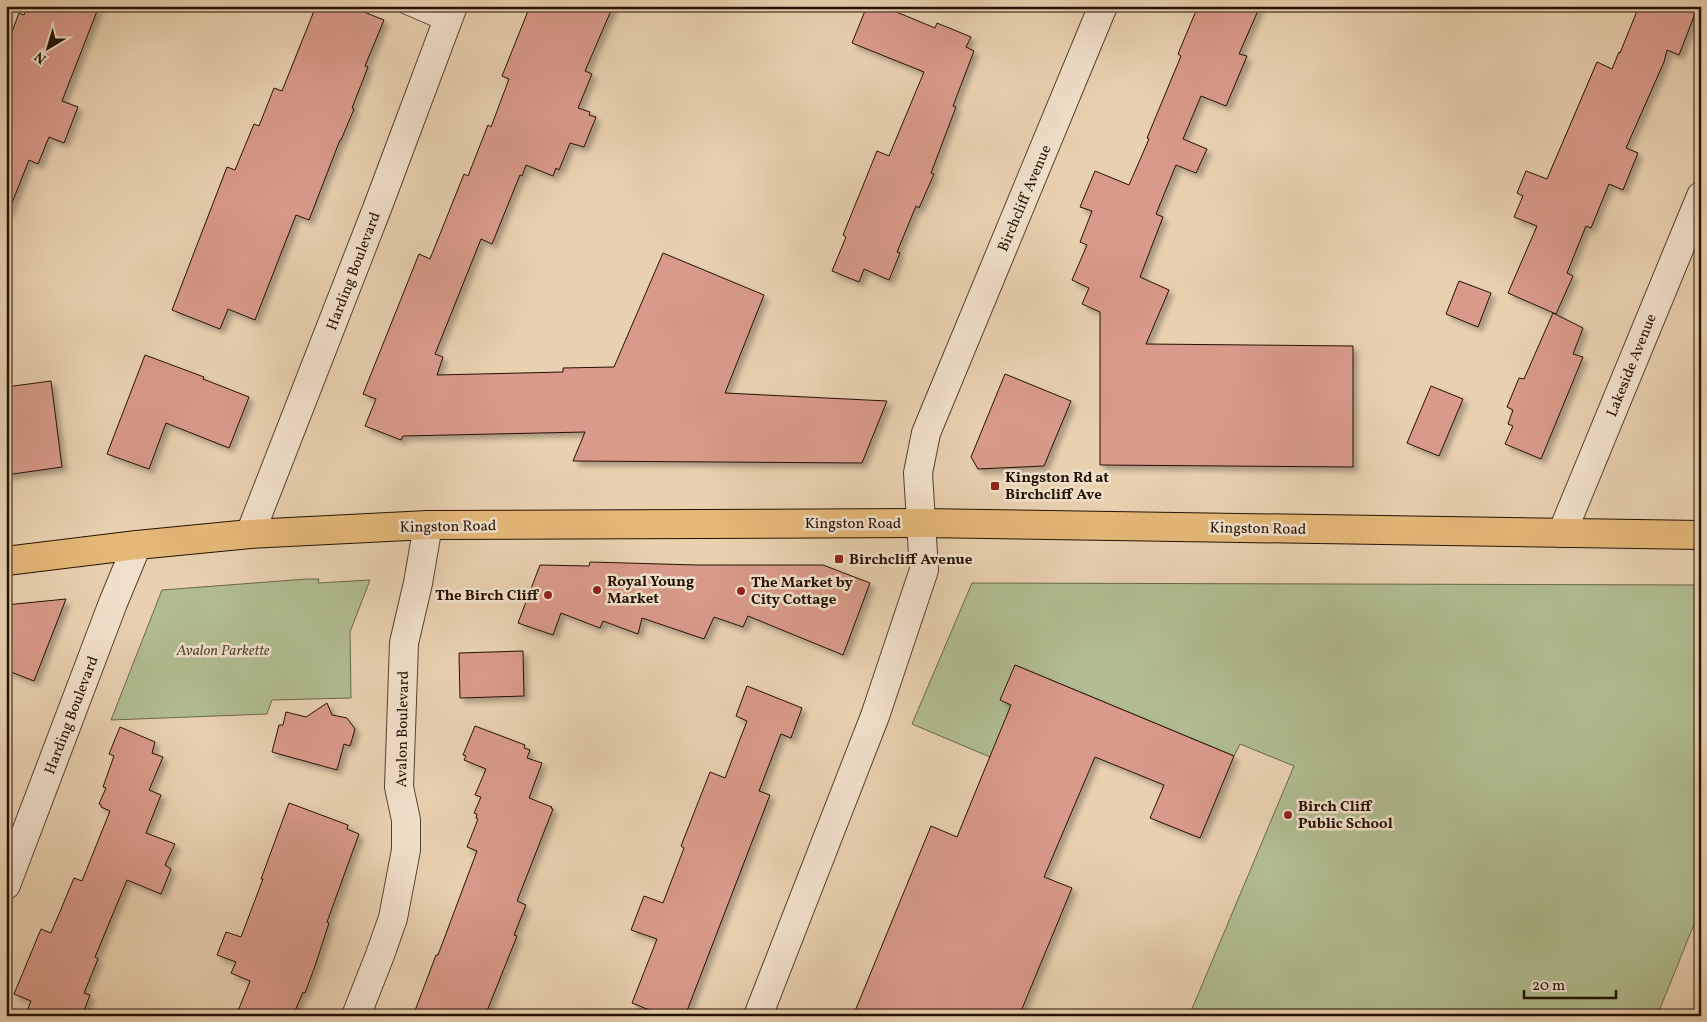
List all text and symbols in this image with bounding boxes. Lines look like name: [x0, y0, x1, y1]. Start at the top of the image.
north arrow: [22, 22, 72, 72]
text: N: [31, 46, 51, 68]
street label: Birchcliff Avenue: [993, 142, 1057, 255]
street label: Harding Boulevard: [322, 209, 387, 334]
street label: Lakeside Avenue: [1602, 311, 1663, 420]
place label: Kingston Rd at Birchcliff Ave: [1005, 468, 1109, 506]
marker: Kingston Rd at Birchcliff Ave: [989, 480, 1001, 492]
street label: Kingston Road: [805, 514, 901, 535]
street label: Kingston Road: [400, 516, 497, 539]
street label: Kingston Road: [1209, 518, 1306, 541]
place label: Birchcliff Avenue: [849, 550, 973, 571]
marker: Birchcliff Avenue: [833, 553, 845, 565]
place label: Royal Young Market: [607, 572, 694, 610]
place label: The Market by City Cottage: [751, 573, 853, 611]
marker: Royal Young Market: [591, 584, 603, 596]
marker: The Market by City Cottage: [735, 585, 747, 597]
place label: The Birch Cliff: [435, 586, 540, 607]
marker: The Birch Cliff: [542, 589, 554, 601]
park label: Avalon Parkette: [175, 641, 270, 662]
street label: Harding Boulevard: [40, 653, 105, 778]
street label: Avalon Boulevard: [392, 670, 415, 788]
place label: Birch Cliff Public School: [1298, 797, 1393, 835]
marker: Birch Cliff Public School: [1282, 809, 1294, 821]
scale bar: [1524, 967, 1617, 999]
text: 20 m: [1532, 976, 1565, 997]

